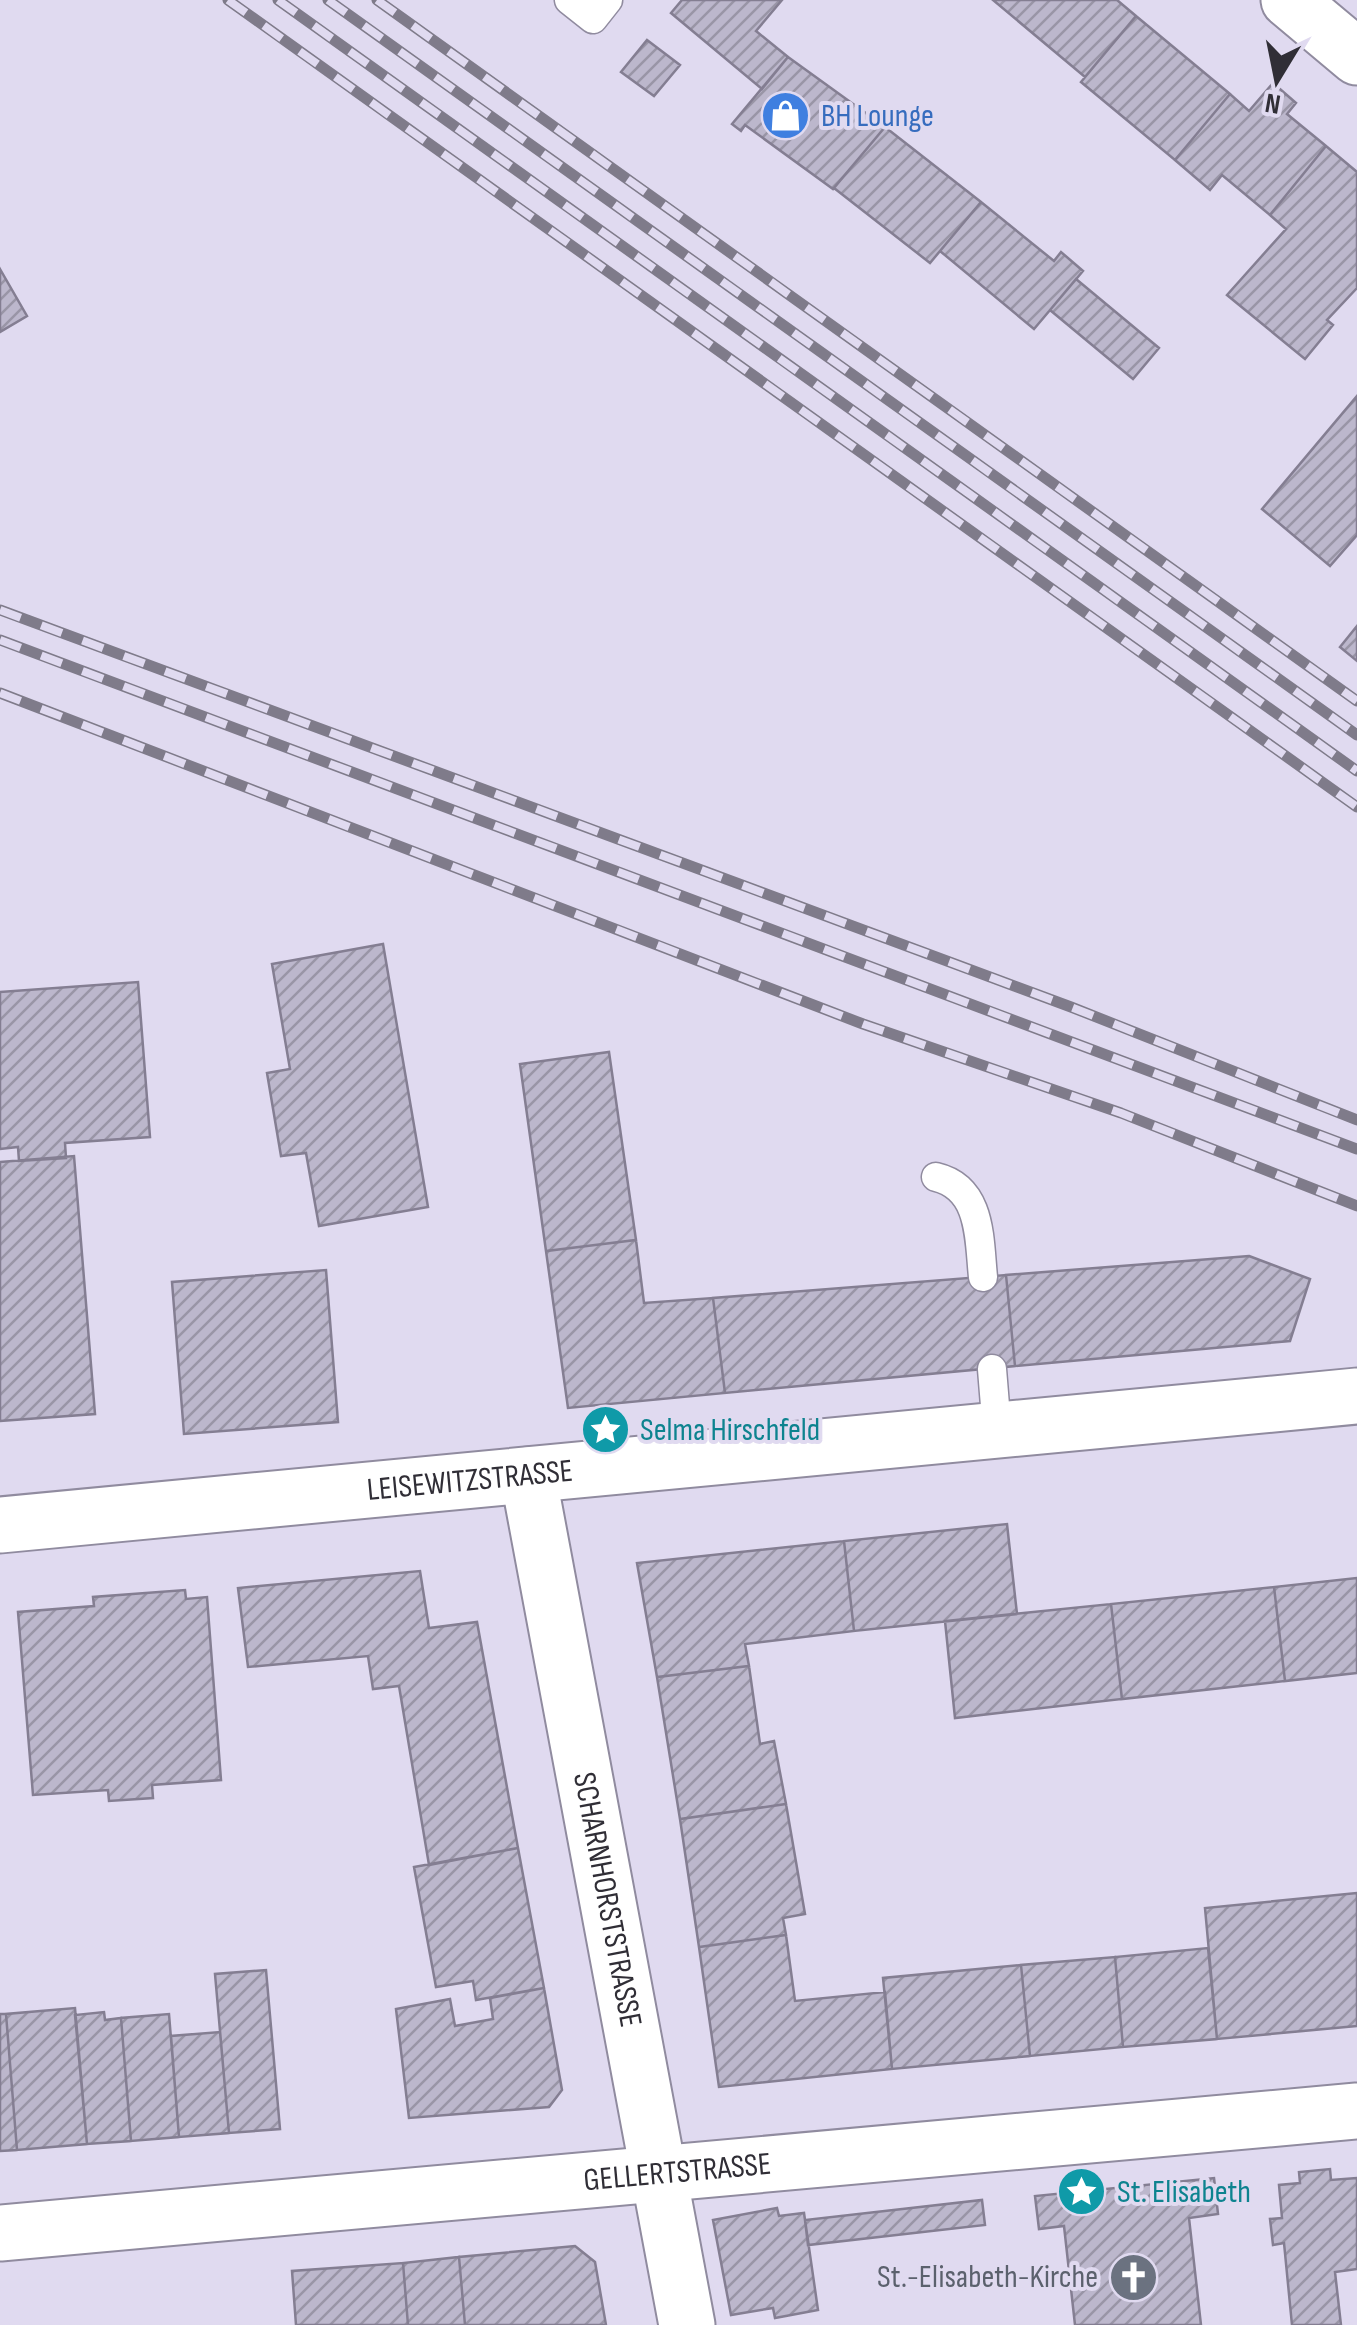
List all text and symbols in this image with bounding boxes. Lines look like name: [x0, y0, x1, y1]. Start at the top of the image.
north arrow: [1227, 30, 1327, 130]
text: N: [1263, 86, 1283, 121]
shop icon: BH Lounge: [760, 90, 812, 142]
place label: BH Lounge: [821, 97, 934, 136]
place icon: Selma Hirschfeld: [579, 1404, 631, 1456]
place label: Selma Hirschfeld: [640, 1411, 820, 1450]
street label: LEISEWITZSTRASSE: [365, 1451, 575, 1510]
street label: SCHARNHORSTSTRASSE: [565, 1769, 650, 2030]
street label: GELLERTSTRASSE: [582, 2144, 773, 2200]
place icon: St. Elisabeth: [1056, 2166, 1108, 2218]
place label: St. Elisabeth: [1117, 2173, 1251, 2212]
church icon: St.-Elisabeth-Kirche: [1107, 2251, 1159, 2303]
place label: St.-Elisabeth-Kirche: [877, 2258, 1098, 2297]

